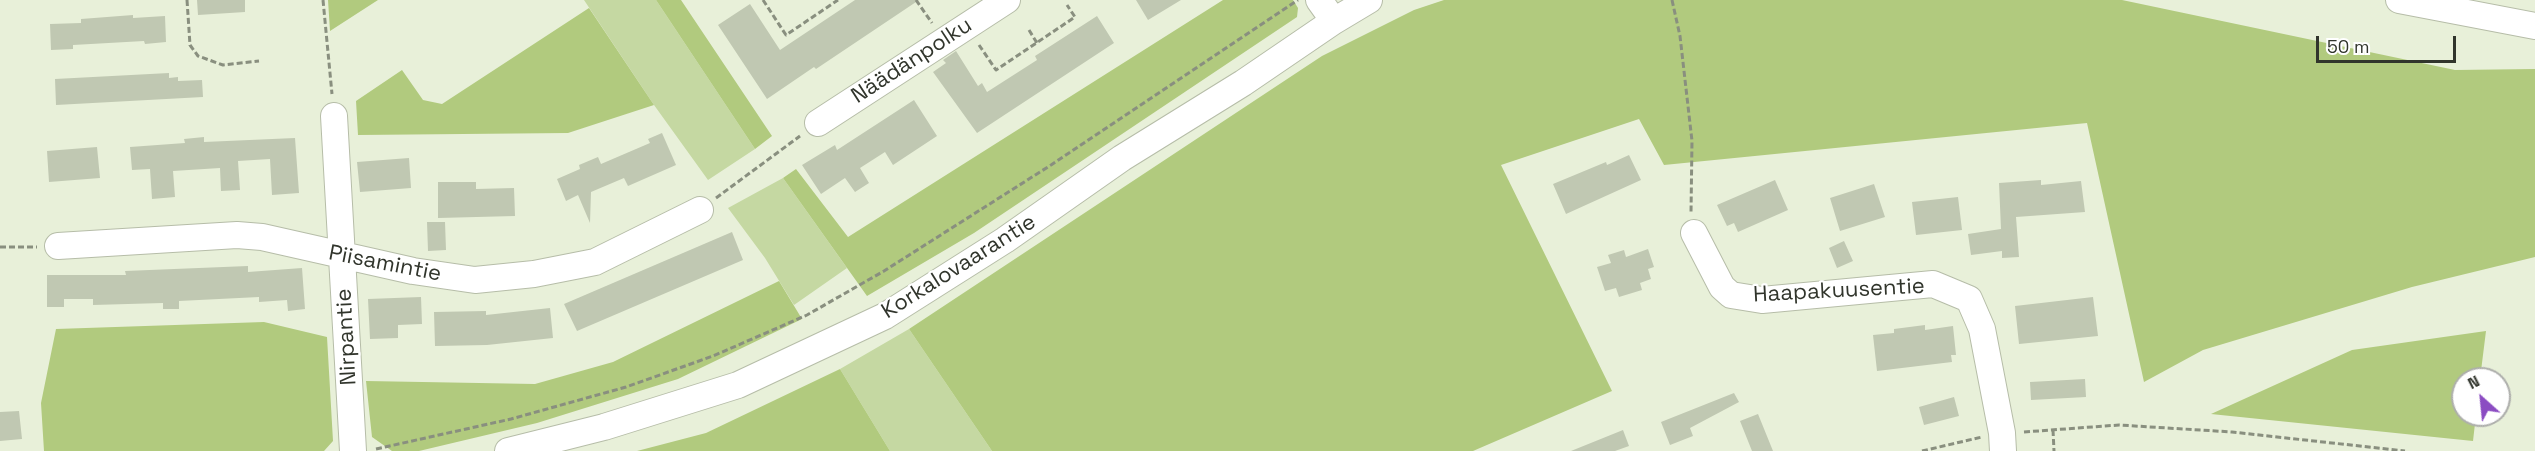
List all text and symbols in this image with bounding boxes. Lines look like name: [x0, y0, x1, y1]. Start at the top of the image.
street label: Näädänpolku: [847, 12, 977, 110]
scale bar: [2319, 24, 2458, 62]
text: 50 m: [2327, 35, 2369, 58]
street label: Korkalovaarantie: [877, 209, 1041, 325]
street label: Piisamintie: [326, 240, 444, 288]
street label: Haapakuusentie: [1753, 273, 1925, 309]
street label: Nirpantie: [331, 288, 363, 386]
north arrow: [2451, 367, 2511, 427]
text: N: [2464, 371, 2483, 394]

